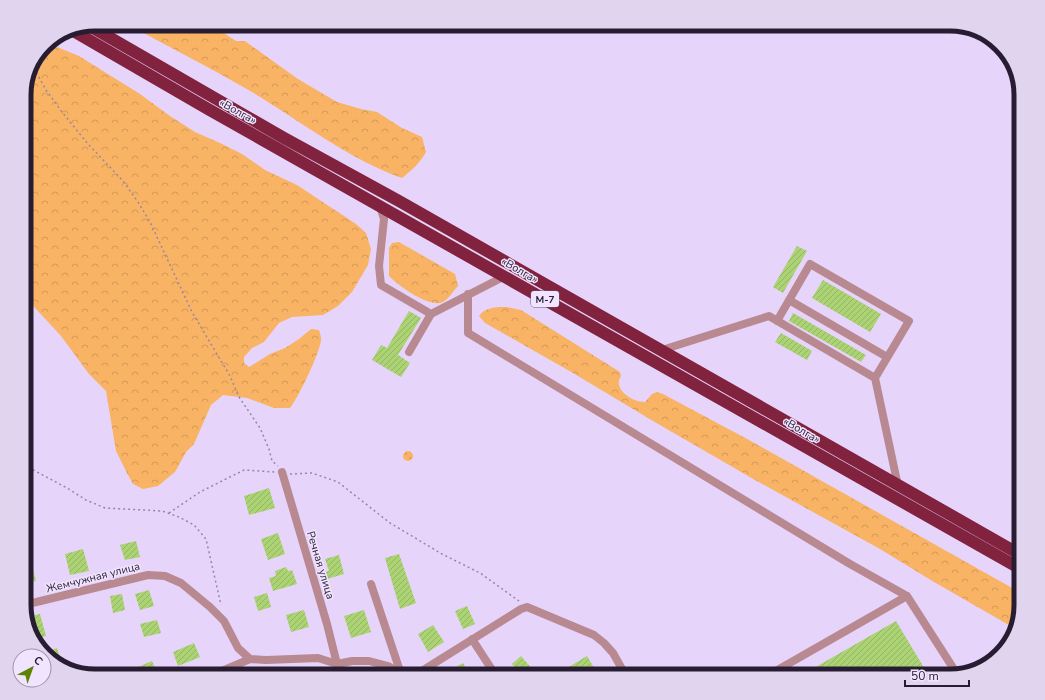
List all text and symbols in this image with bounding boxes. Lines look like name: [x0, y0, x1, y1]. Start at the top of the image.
street label: «Волга»: [216, 95, 259, 128]
street label: «Волга»: [499, 254, 541, 287]
road number: М-7: [531, 291, 559, 307]
street label: «Волга»: [781, 414, 823, 447]
street label: Речная улица: [303, 529, 338, 601]
street label: Жемчужная улица: [45, 559, 142, 596]
north arrow: [12, 648, 52, 688]
text: С: [30, 653, 46, 669]
scale bar: [905, 662, 969, 688]
text: 50 m: [911, 668, 939, 684]

